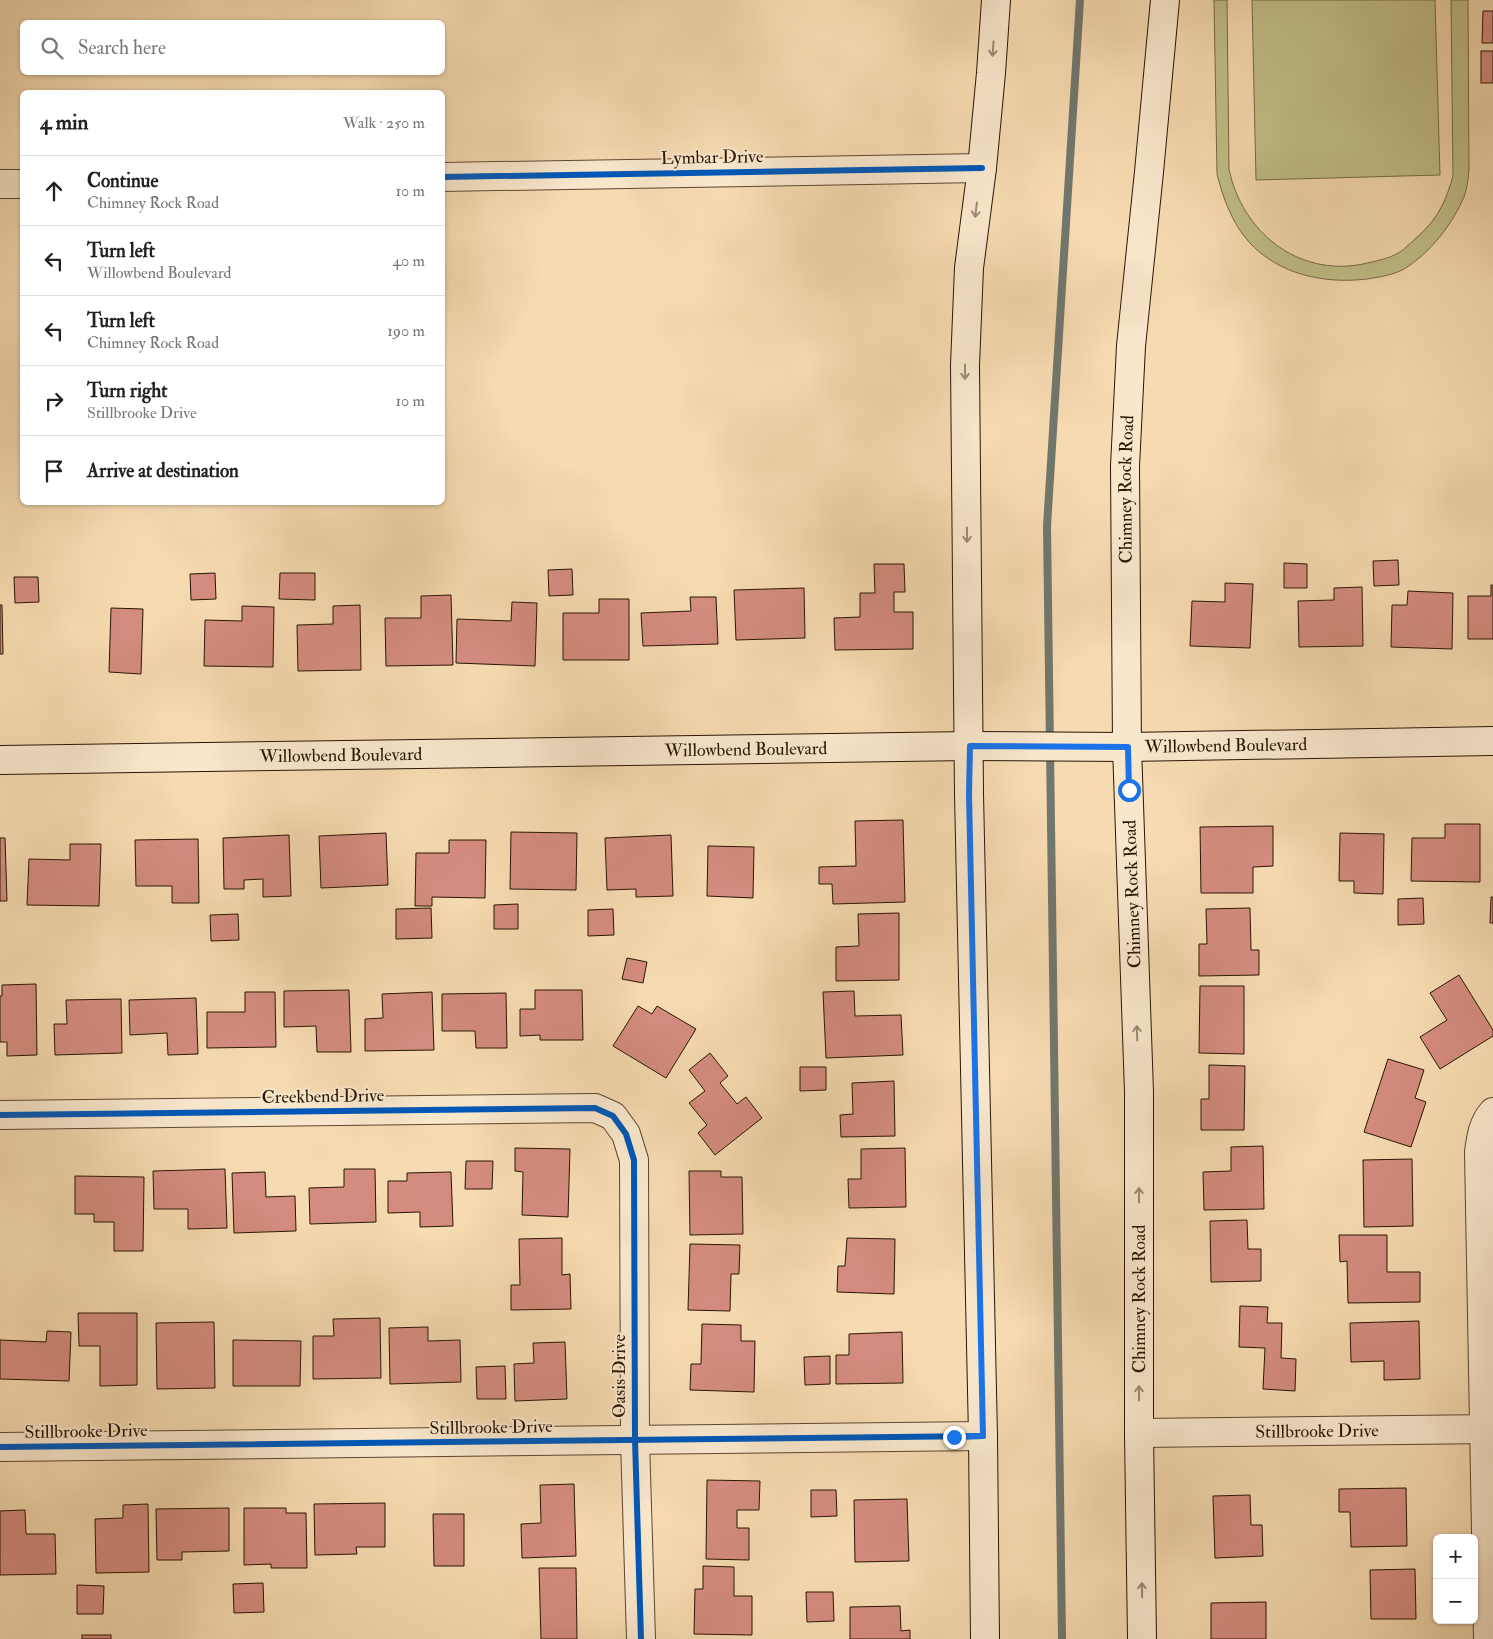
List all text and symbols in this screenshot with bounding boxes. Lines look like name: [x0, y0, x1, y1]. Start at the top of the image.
search box: [20, 20, 445, 75]
icon: search: [38, 34, 66, 62]
text: Search here: [78, 36, 166, 60]
one-way arrow: [988, 40, 998, 56]
text: 4 min: [40, 109, 88, 136]
text: Walk · 250 m: [343, 113, 425, 133]
street label: Lymbar Drive: [660, 145, 764, 170]
text: Continue: [87, 169, 158, 193]
icon: ahead: [40, 177, 68, 205]
text: 10 m: [395, 181, 425, 201]
text: Chimney Rock Road: [87, 193, 219, 213]
one-way arrow: [971, 202, 981, 218]
text: Turn left: [87, 239, 155, 263]
icon: left: [40, 247, 68, 275]
text: 40 m: [392, 251, 425, 271]
text: Willowbend Boulevard: [87, 263, 231, 283]
text: Turn left: [87, 309, 155, 333]
icon: left: [40, 317, 68, 345]
text: 190 m: [387, 321, 425, 341]
text: Chimney Rock Road: [87, 333, 219, 353]
one-way arrow: [960, 364, 970, 380]
text: Turn right: [87, 379, 167, 403]
icon: right: [40, 387, 68, 415]
text: 10 m: [395, 391, 425, 411]
text: Stillbrooke Drive: [87, 403, 197, 423]
street label: Chimney Rock Road: [1114, 414, 1140, 564]
icon: arrive: [40, 457, 68, 485]
text: Arrive at destination: [87, 459, 239, 483]
one-way arrow: [962, 526, 972, 542]
street label: Willowbend Boulevard: [1143, 733, 1308, 759]
street label: Willowbend Boulevard: [663, 737, 828, 762]
street label: Willowbend Boulevard: [258, 743, 423, 768]
route start: [1118, 779, 1141, 802]
street label: Chimney Rock Road: [1118, 819, 1147, 969]
one-way arrow: [1132, 1025, 1142, 1042]
street label: Creekbend Drive: [262, 1084, 385, 1109]
one-way arrow: [1134, 1188, 1144, 1204]
street label: Chimney Rock Road: [1128, 1225, 1151, 1373]
street label: Oasis Drive: [608, 1333, 631, 1418]
one-way arrow: [1134, 1385, 1144, 1402]
street label: Stillbrooke Drive: [429, 1415, 553, 1440]
street label: Stillbrooke Drive: [24, 1419, 148, 1444]
street label: Stillbrooke Drive: [1255, 1419, 1379, 1444]
route end: [943, 1426, 966, 1449]
map controls: [1433, 1534, 1478, 1624]
button: +: [1433, 1534, 1478, 1579]
button: −: [1433, 1579, 1478, 1624]
one-way arrow: [1137, 1583, 1147, 1599]

